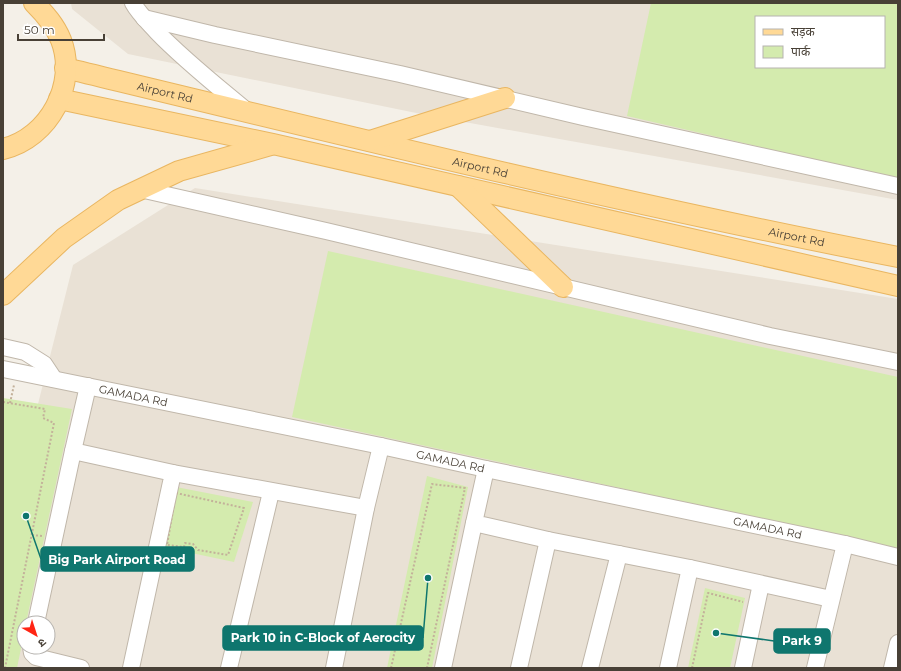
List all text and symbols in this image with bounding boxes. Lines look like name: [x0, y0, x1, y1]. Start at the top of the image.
scale bar: [18, 16, 104, 42]
legend: [755, 16, 885, 68]
text: 50 m: [24, 22, 55, 37]
text: सड़क: [791, 24, 816, 39]
text: पार्क: [791, 44, 811, 59]
street label: Airport Rd: [136, 79, 194, 106]
street label: Airport Rd: [451, 154, 510, 180]
street label: Airport Rd: [767, 224, 826, 249]
street label: GAMADA Rd: [98, 382, 169, 409]
street label: GAMADA Rd: [415, 447, 486, 476]
street label: GAMADA Rd: [732, 514, 803, 542]
callout: Big Park Airport Road: [41, 547, 194, 571]
text: Big Park Airport Road: [48, 552, 186, 567]
north arrow: [16, 615, 56, 655]
callout: Park 10 in C-Block of Aerocity: [223, 626, 423, 650]
callout: Park 9: [774, 629, 830, 653]
text: Park 10 in C-Block of Aerocity: [231, 630, 416, 645]
text: Park 9: [782, 633, 822, 648]
text: उ: [35, 635, 49, 651]

